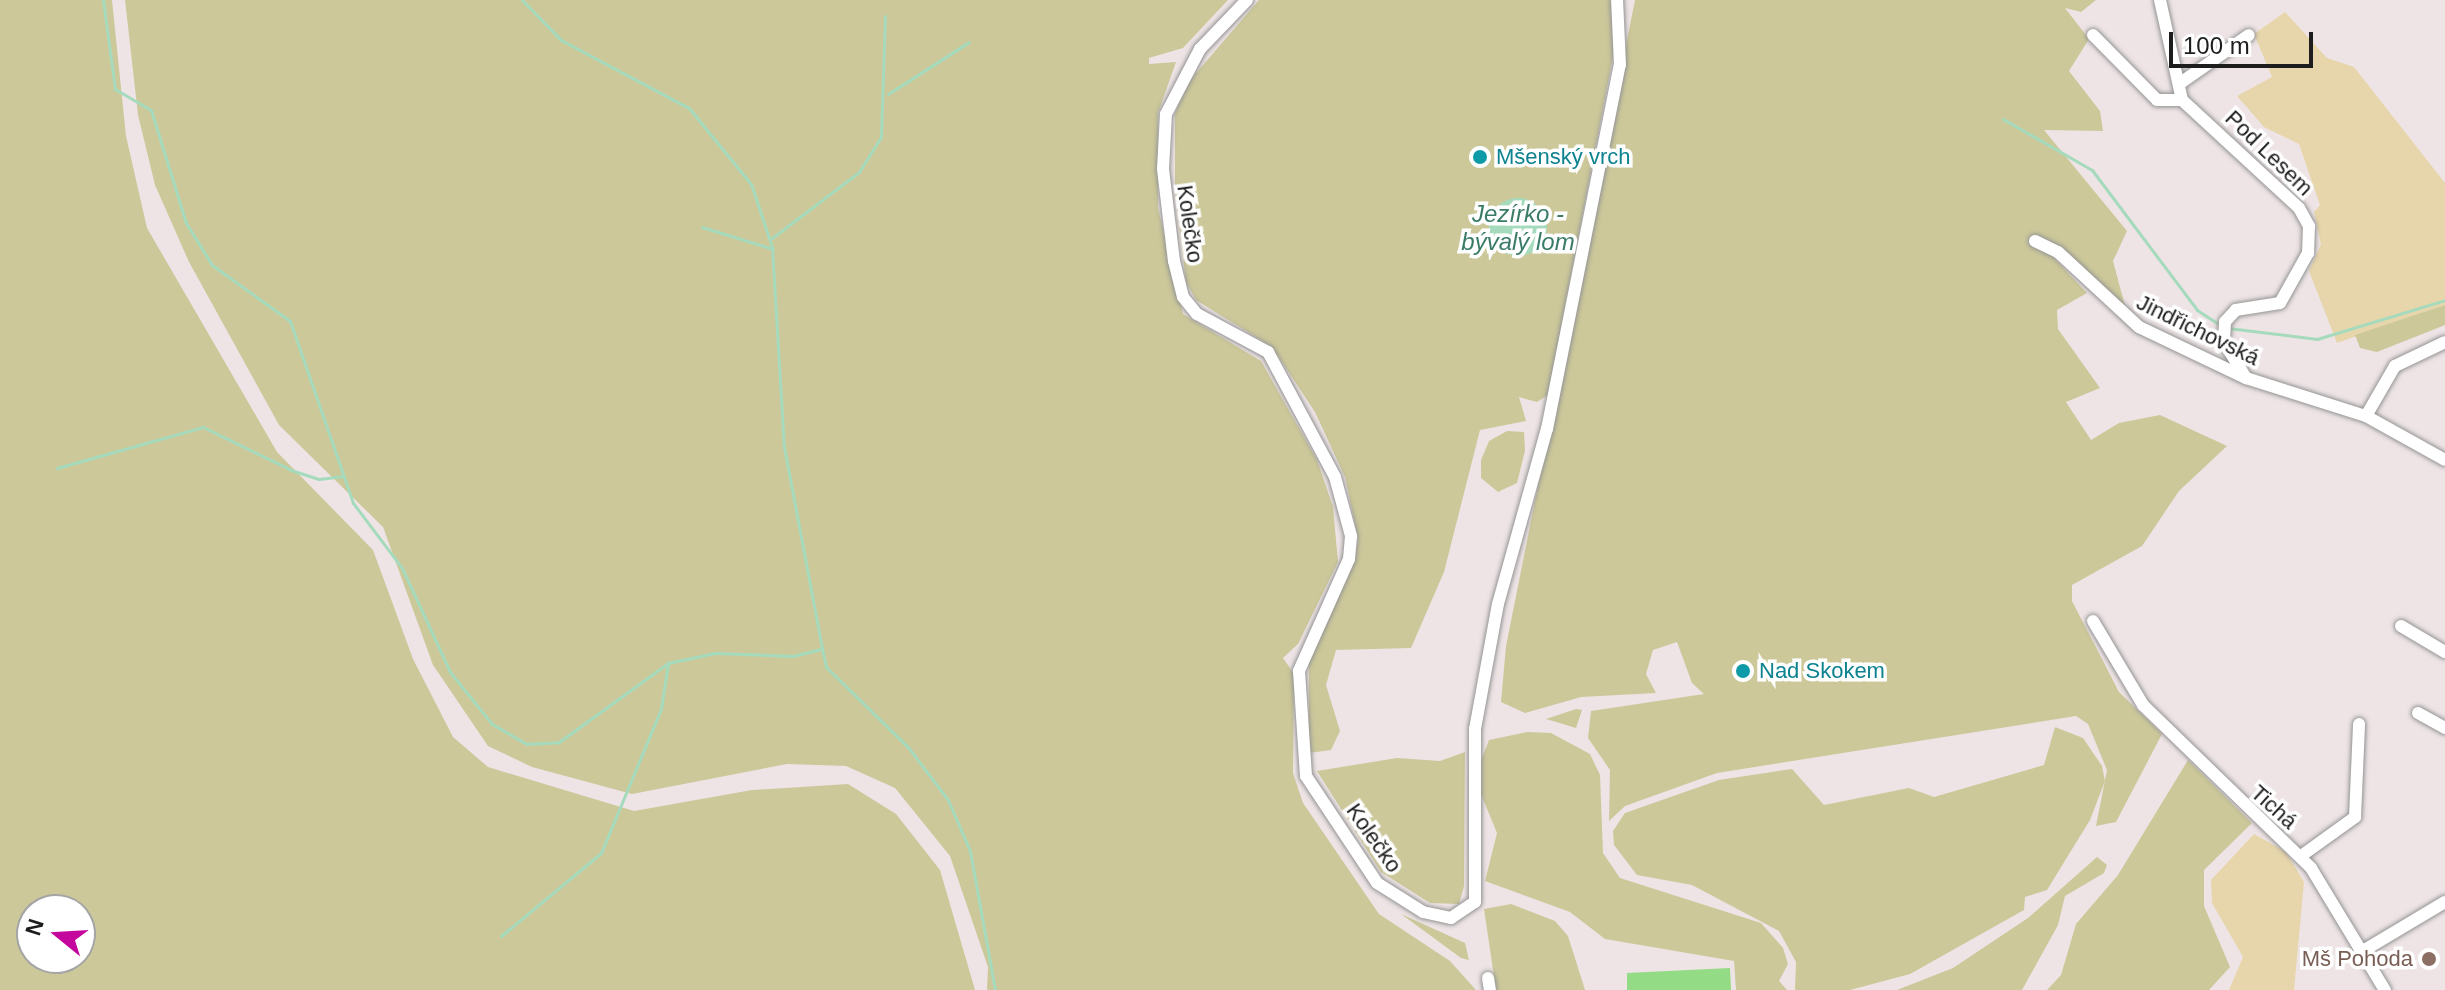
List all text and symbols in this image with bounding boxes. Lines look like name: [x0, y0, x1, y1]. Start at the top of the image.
scale bar: [2173, 16, 2317, 66]
text: 100 m: [2183, 32, 2250, 59]
street label: Pod Lesem: [2220, 105, 2318, 201]
place label: Mšenský vrch: [1496, 144, 1630, 170]
marker: Mšenský vrch: [1471, 148, 1489, 166]
street label: Kolečko: [1171, 183, 1209, 265]
water label: Jezírko - bývalý lom: [1461, 200, 1575, 256]
street label: Jindřichovská: [2132, 289, 2264, 371]
place label: Nad Skokem: [1759, 658, 1885, 684]
marker: Nad Skokem: [1734, 662, 1752, 680]
street label: Tichá: [2245, 779, 2303, 835]
street label: Kolečko: [1341, 798, 1407, 878]
north arrow: [16, 894, 96, 974]
text: N: [20, 916, 49, 938]
place label: Mš Pohoda: [2302, 946, 2413, 972]
marker: Mš Pohoda: [2420, 950, 2438, 968]

